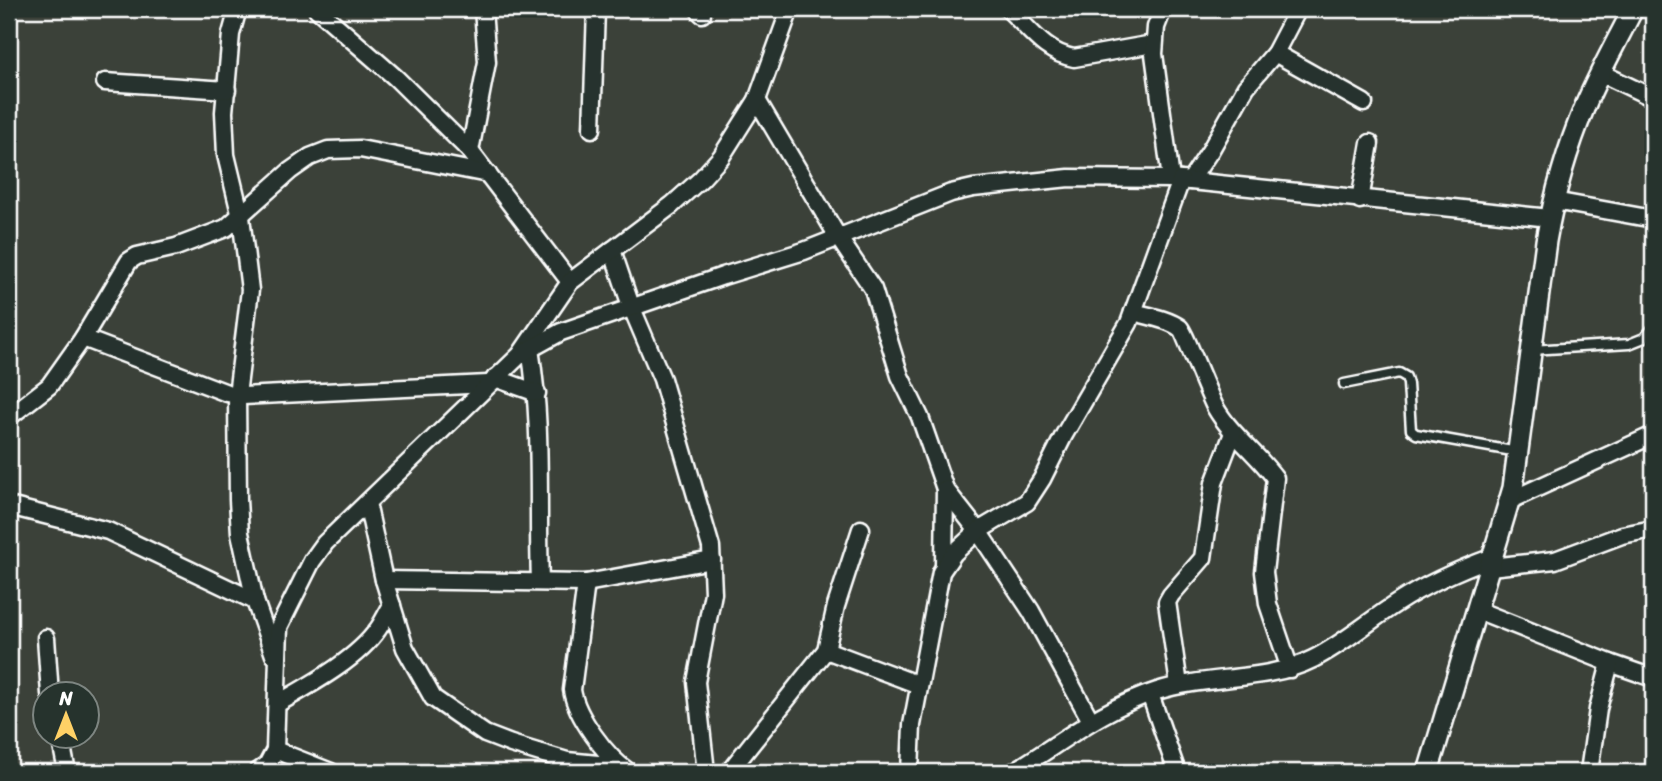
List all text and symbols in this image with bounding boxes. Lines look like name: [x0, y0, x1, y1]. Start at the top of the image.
north arrow: [32, 680, 102, 750]
text: N: [58, 682, 73, 715]

